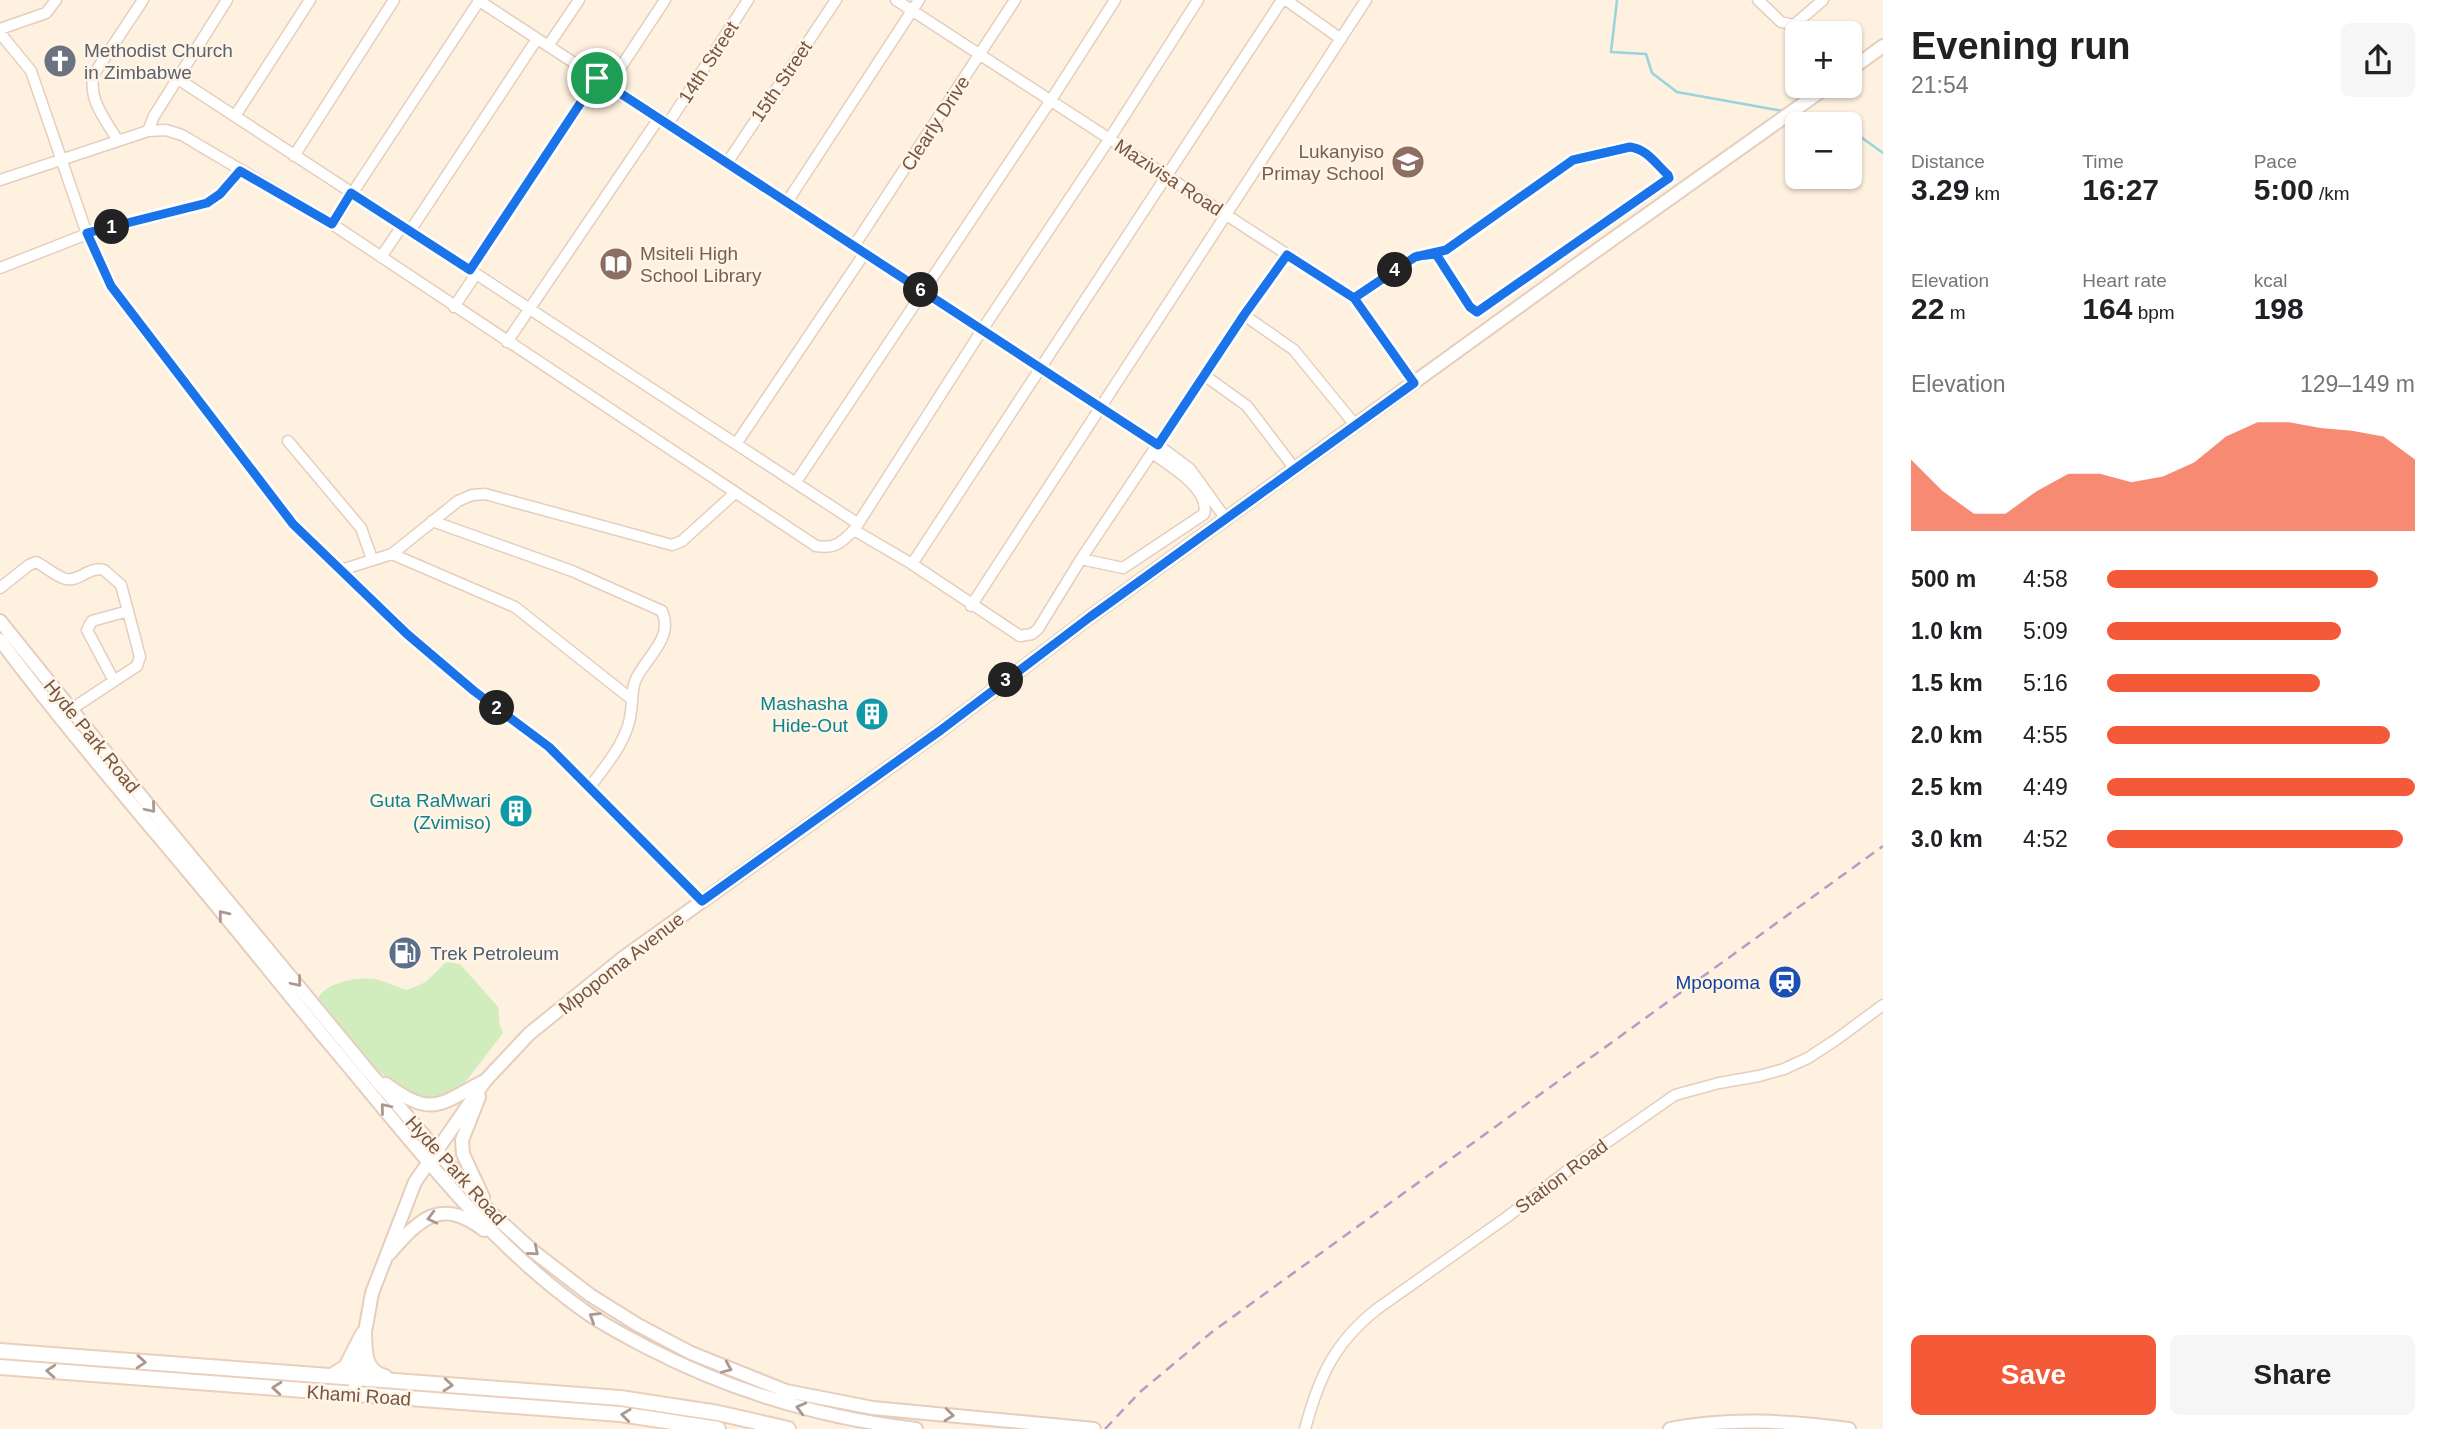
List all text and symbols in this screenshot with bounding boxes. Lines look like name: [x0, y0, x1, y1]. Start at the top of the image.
street label: 14th Street: [674, 17, 743, 107]
map controls: [1785, 21, 1862, 189]
button: +: [1785, 21, 1862, 98]
button: share: [2341, 23, 2415, 97]
text: Evening run: [1911, 25, 2131, 67]
street label: 15th Street: [747, 36, 817, 126]
place label: Methodist Church in Zimbabwe: [84, 40, 233, 83]
church icon: Methodist Church in Zimbabwe: [41, 42, 79, 80]
pin: [567, 48, 627, 108]
icon: arrive: [578, 59, 616, 97]
street label: Clearly Drive: [897, 72, 974, 175]
text: 21:54: [1911, 72, 1969, 98]
button: −: [1785, 112, 1862, 189]
street label: Mazivisa Road: [1111, 135, 1227, 220]
place label: Lukanyiso Primay School: [1262, 141, 1384, 184]
school or university icon: Lukanyiso Primay School: [1389, 143, 1427, 181]
text: Distance: [1911, 151, 1985, 172]
text: Time: [2082, 151, 2124, 172]
text: Pace: [2254, 151, 2297, 172]
text: 3.29: [1911, 173, 1969, 206]
text: 16:27: [2082, 173, 2159, 206]
text: 5:00: [2254, 173, 2314, 206]
text: km: [1969, 183, 2000, 204]
text: /km: [2314, 183, 2350, 204]
pin: 1: [94, 210, 130, 244]
text: 1: [106, 216, 117, 237]
place label: Msiteli High School Library: [640, 243, 762, 286]
library icon: Msiteli High School Library: [597, 245, 635, 283]
pin: 4: [1378, 252, 1412, 288]
text: 4: [1389, 259, 1400, 280]
text: Elevation: [1911, 270, 1989, 291]
text: Heart rate: [2082, 270, 2167, 291]
text: kcal: [2254, 270, 2287, 291]
pin: 6: [904, 272, 939, 308]
text: 6: [915, 279, 926, 300]
text: 22: [1911, 292, 1944, 325]
text: 164: [2082, 292, 2132, 325]
text: 198: [2254, 292, 2304, 325]
text: m: [1944, 302, 1965, 323]
text: bpm: [2132, 302, 2175, 323]
text: Elevation: [1911, 371, 2006, 397]
text: 129–149 m: [2300, 371, 2415, 397]
text: 500 m: [1911, 566, 1976, 592]
text: 4:58: [2023, 566, 2068, 592]
text: 1.0 km: [1911, 618, 1983, 644]
text: 5:09: [2023, 618, 2068, 644]
pin: 3: [988, 662, 1024, 698]
text: 3: [1000, 669, 1011, 690]
text: 1.5 km: [1911, 670, 1983, 696]
text: 5:16: [2023, 670, 2068, 696]
street label: Hyde Park Road: [40, 676, 144, 797]
pin: 2: [480, 690, 514, 726]
place label: Mashasha Hide-Out: [760, 693, 849, 736]
building icon: Mashasha Hide-Out: [853, 695, 891, 733]
text: 2: [491, 697, 502, 718]
text: 2.0 km: [1911, 722, 1983, 748]
text: 4:55: [2023, 722, 2068, 748]
text: 2.5 km: [1911, 774, 1983, 800]
text: 4:49: [2023, 774, 2068, 800]
place label: Guta RaMwari (Zvimiso): [370, 790, 491, 833]
building icon: Guta RaMwari (Zvimiso): [497, 792, 535, 830]
one-way arrow: [143, 799, 155, 812]
text: 3.0 km: [1911, 826, 1983, 852]
text: 4:52: [2023, 826, 2068, 852]
street label: Mpopoma Avenue: [555, 908, 688, 1019]
one-way arrow: [219, 910, 232, 922]
fuel station icon: Trek Petroleum: [386, 934, 424, 972]
place label: Trek Petroleum: [430, 943, 559, 964]
station icon: Mpopoma: [1766, 963, 1804, 1001]
place label: Mpopoma: [1676, 972, 1760, 993]
one-way arrow: [289, 974, 301, 987]
one-way arrow: [381, 1103, 393, 1116]
street label: Hyde Park Road: [401, 1112, 510, 1229]
street label: Station Road: [1511, 1135, 1611, 1218]
one-way arrow: [426, 1210, 438, 1225]
one-way arrow: [525, 1243, 538, 1255]
one-way arrow: [588, 1312, 601, 1325]
button: Save: [1911, 1335, 2156, 1415]
button: Share: [2170, 1335, 2415, 1415]
one-way arrow: [136, 1354, 147, 1369]
one-way arrow: [720, 1360, 733, 1374]
one-way arrow: [45, 1364, 56, 1379]
one-way arrow: [443, 1377, 454, 1392]
one-way arrow: [272, 1381, 283, 1396]
street label: Khami Road: [306, 1381, 412, 1410]
one-way arrow: [795, 1402, 807, 1417]
one-way arrow: [621, 1407, 632, 1422]
one-way arrow: [943, 1407, 955, 1422]

